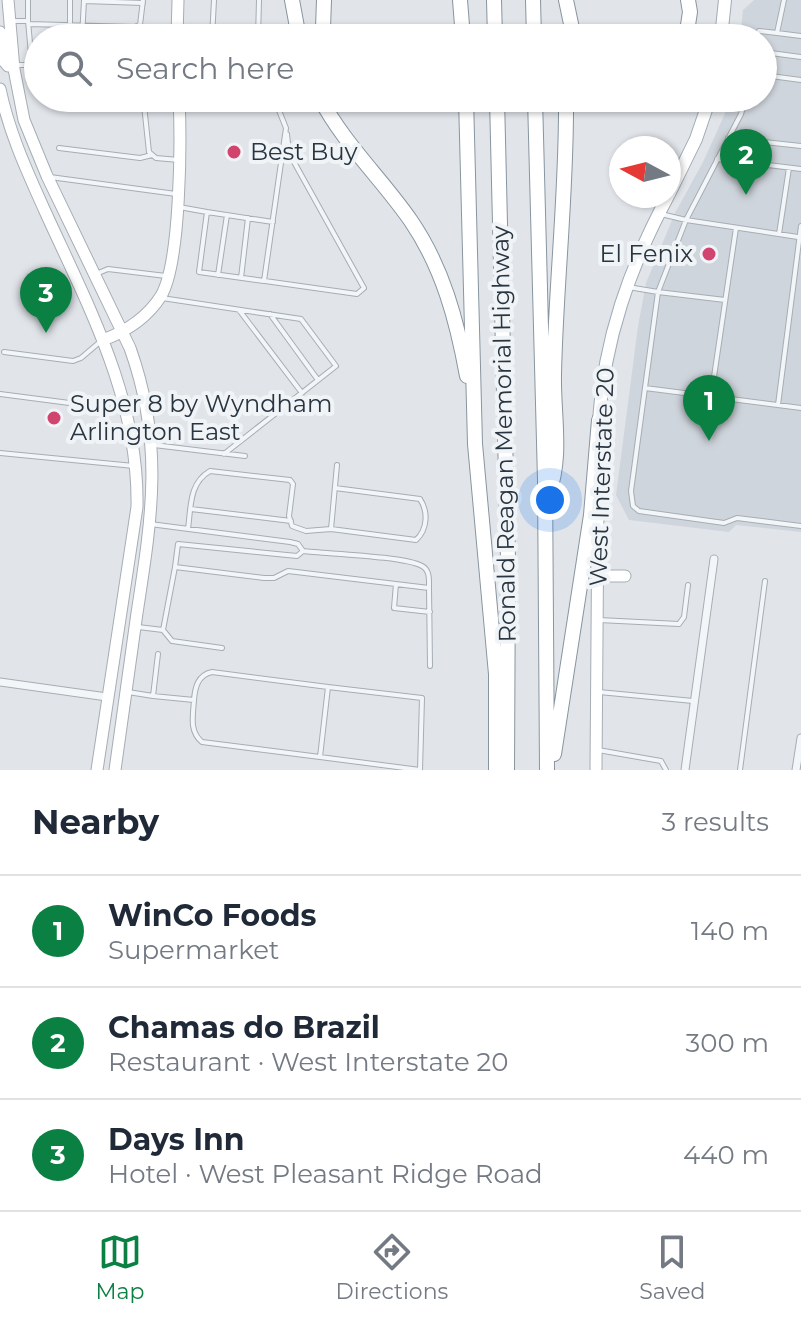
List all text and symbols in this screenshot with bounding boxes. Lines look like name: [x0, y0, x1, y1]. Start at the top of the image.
search box: [24, 24, 777, 112]
icon: search: [52, 46, 96, 90]
text: Search here: [116, 50, 294, 87]
pin: 2: [720, 129, 772, 195]
north arrow: [609, 136, 681, 208]
place label: Best Buy: [250, 137, 357, 166]
marker: Best Buy: [225, 143, 243, 161]
street label: Ronald Reagan Memorial Highway: [485, 225, 522, 643]
place label: El Fenix: [599, 239, 693, 268]
marker: El Fenix: [700, 245, 718, 263]
pin: 3: [20, 267, 72, 333]
street label: West Interstate 20: [583, 367, 620, 587]
pin: 1: [683, 375, 735, 441]
place label: Super 8 by Wyndham Arlington East: [70, 389, 332, 446]
marker: Super 8 by Wyndham Arlington East: [45, 409, 63, 427]
your location: [530, 480, 570, 520]
text: Nearby: [32, 801, 159, 843]
text: 3 results: [662, 806, 769, 838]
text: WinCo Foods: [108, 897, 317, 934]
text: 1: [53, 915, 63, 947]
text: 140 m: [691, 915, 769, 947]
text: Supermarket: [108, 934, 279, 966]
text: Chamas do Brazil: [108, 1009, 380, 1046]
text: 2: [50, 1027, 66, 1059]
text: 300 m: [686, 1027, 769, 1059]
text: Restaurant · West Interstate 20: [108, 1046, 508, 1078]
text: Days Inn: [108, 1121, 244, 1158]
text: 3: [50, 1139, 66, 1171]
text: 440 m: [683, 1139, 769, 1171]
text: Hotel · West Pleasant Ridge Road: [108, 1158, 543, 1190]
tab: Map: [96, 1230, 144, 1305]
tab: Directions: [336, 1230, 448, 1305]
tab: Saved: [639, 1230, 705, 1305]

